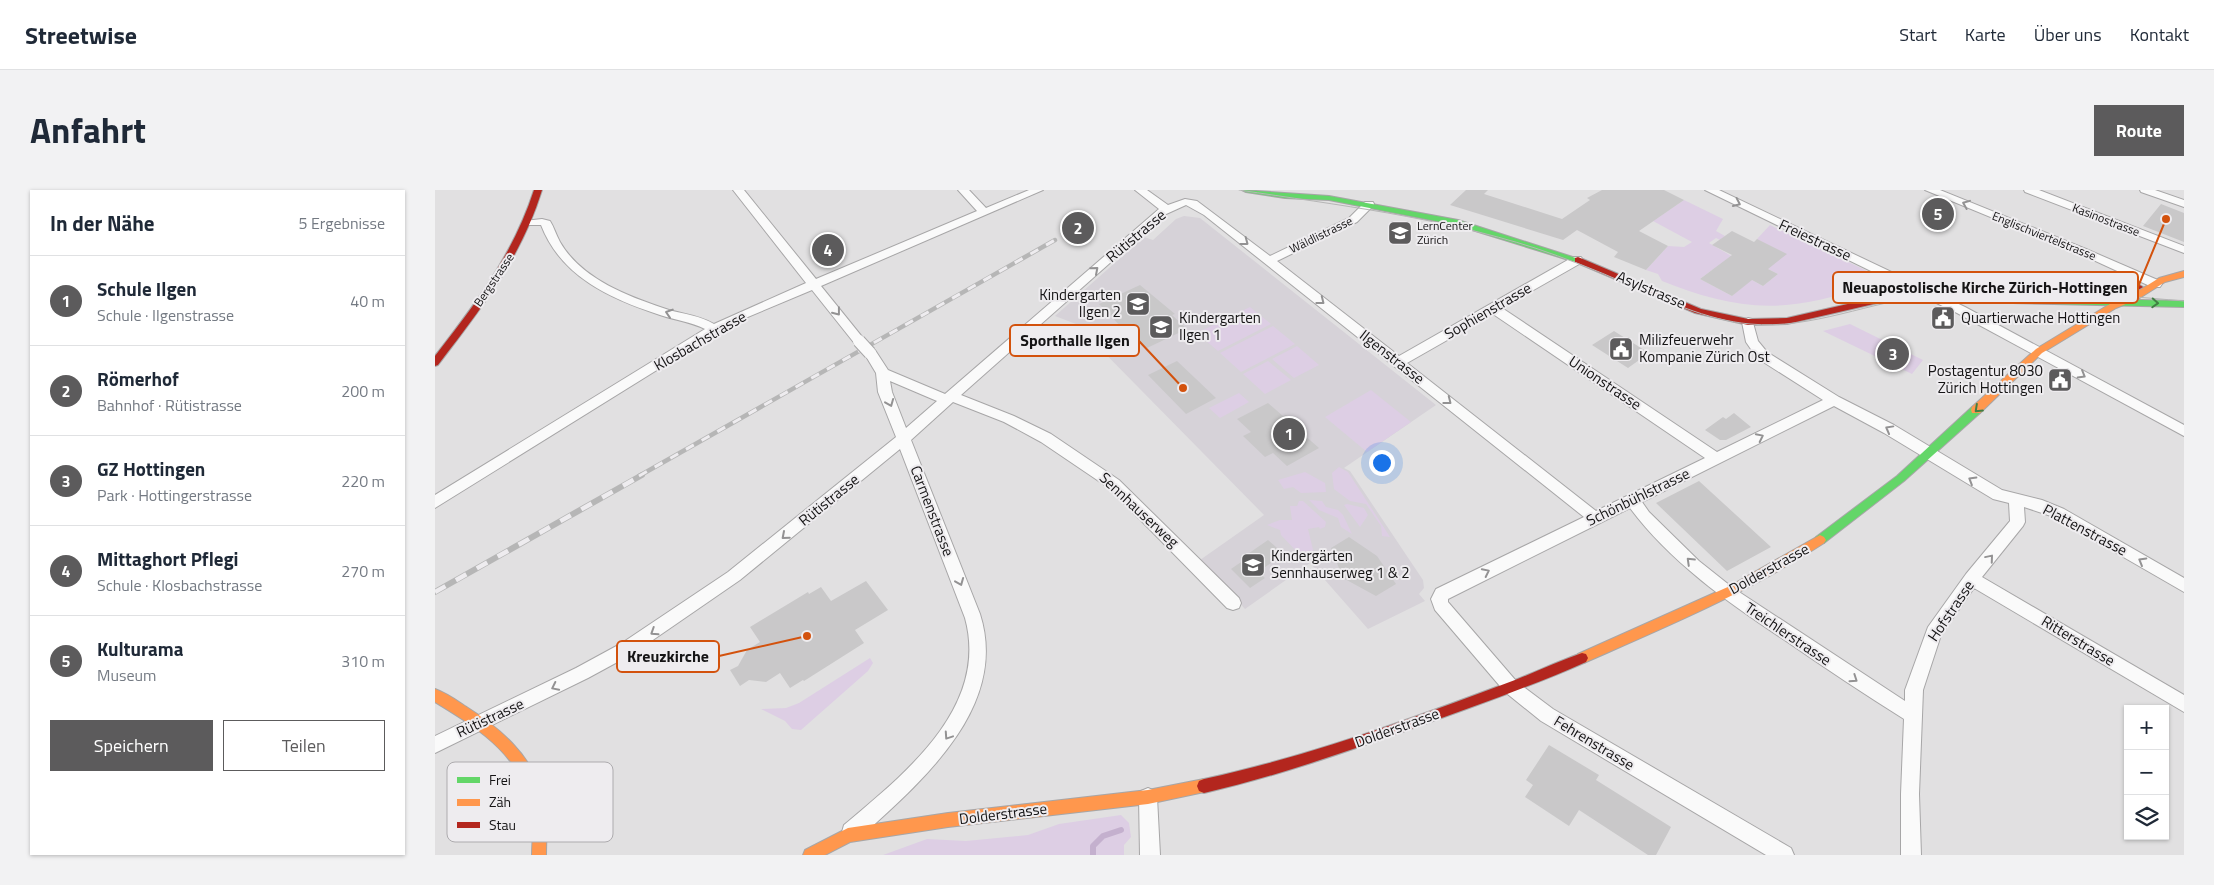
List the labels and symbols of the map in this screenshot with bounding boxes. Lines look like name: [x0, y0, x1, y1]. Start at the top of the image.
pin: 5: [1922, 195, 1954, 233]
one-way arrow: [1732, 196, 1741, 207]
street label: Kasinostrasse: [2070, 198, 2143, 241]
one-way arrow: [1962, 200, 1970, 210]
street label: Rütistrasse: [1101, 204, 1171, 268]
street label: Englischviertelstrasse: [1989, 206, 2099, 265]
pin: 2: [1062, 209, 1094, 247]
street label: Wäldlistrasse: [1286, 211, 1356, 258]
street label: Freiestrasse: [1775, 213, 1855, 266]
place label: LernCenter Zürich: [1417, 216, 1473, 249]
school or university icon: LernCenter Zürich: [1387, 220, 1413, 246]
pin: 4: [812, 231, 844, 269]
one-way arrow: [1239, 236, 1248, 244]
street label: Bergstrasse: [469, 249, 518, 310]
street label: Asylstrasse: [1613, 265, 1689, 314]
one-way arrow: [1089, 267, 1098, 276]
callout: Neuapostolische Kirche Zürich-Hottingen: [1833, 272, 2138, 303]
text: Neuapostolische Kirche Zürich-Hottingen: [1842, 275, 2128, 299]
street label: Sophienstrasse: [1440, 276, 1536, 345]
place label: Kindergarten Ilgen 2: [1039, 283, 1121, 323]
school or university icon: Kindergarten Ilgen 2: [1125, 291, 1151, 317]
one-way arrow: [1315, 295, 1324, 303]
one-way arrow: [2151, 298, 2159, 308]
street label: Klosbachstrasse: [649, 305, 750, 376]
public building icon: Quartierwache Hottingen: [1930, 305, 1956, 331]
place label: Kindergarten Ilgen 1: [1179, 306, 1261, 346]
place label: Quartierwache Hottingen: [1961, 306, 2120, 329]
one-way arrow: [831, 307, 840, 316]
one-way arrow: [665, 308, 673, 318]
school or university icon: Kindergarten Ilgen 1: [1148, 314, 1174, 340]
street label: Ilgenstrasse: [1355, 324, 1430, 389]
callout: Sporthalle Ilgen: [1010, 325, 1139, 356]
text: Sporthalle Ilgen: [1020, 328, 1130, 352]
place label: Milizfeuerwehr Kompanie Zürich Ost: [1639, 328, 1770, 368]
pin: 3: [1877, 335, 1909, 373]
public building icon: Milizfeuerwehr Kompanie Zürich Ost: [1608, 336, 1634, 362]
street label: Unionstrasse: [1564, 350, 1646, 415]
place label: Postagentur 8030 Zürich Hottingen: [1928, 359, 2043, 399]
public building icon: Postagentur 8030 Zürich Hottingen: [2047, 367, 2073, 393]
one-way arrow: [2076, 368, 2085, 378]
one-way arrow: [1442, 396, 1451, 404]
one-way arrow: [884, 399, 894, 407]
one-way arrow: [1975, 403, 1984, 412]
pin: 1: [1273, 415, 1305, 453]
one-way arrow: [1885, 425, 1894, 435]
one-way arrow: [1755, 432, 1764, 443]
your location: [1369, 450, 1395, 476]
street label: Carmenstrasse: [905, 462, 960, 560]
street label: Schönbühlstrasse: [1582, 462, 1693, 532]
street label: Sennhauserweg: [1094, 467, 1185, 553]
street label: Rütistrasse: [793, 468, 864, 531]
one-way arrow: [1969, 477, 1978, 487]
street label: Plattenstrasse: [2039, 498, 2131, 561]
one-way arrow: [782, 530, 791, 538]
street label: Dolderstrasse: [1725, 537, 1813, 600]
place label: Kindergärten Sennhauserweg 1 & 2: [1271, 544, 1410, 584]
school or university icon: Kindergärten Sennhauserweg 1 & 2: [1240, 552, 1266, 578]
one-way arrow: [1984, 555, 1992, 564]
one-way arrow: [1687, 558, 1696, 567]
one-way arrow: [2138, 558, 2147, 568]
one-way arrow: [1481, 568, 1490, 578]
street label: Hofstrasse: [1922, 576, 1980, 646]
one-way arrow: [954, 577, 964, 586]
street label: Treichlerstrasse: [1740, 596, 1836, 671]
street label: Ritterstrasse: [2037, 610, 2119, 672]
one-way arrow: [650, 625, 659, 635]
callout: Kreuzkirche: [617, 641, 719, 672]
text: Kreuzkirche: [627, 644, 709, 668]
one-way arrow: [1849, 673, 1858, 682]
one-way arrow: [551, 681, 560, 691]
street label: Rütistrasse: [452, 692, 527, 743]
street label: Dolderstrasse: [1351, 702, 1442, 753]
street label: Fehrenstrasse: [1550, 709, 1639, 776]
one-way arrow: [945, 730, 954, 739]
legend: [447, 762, 613, 842]
text: Frei: [489, 769, 511, 790]
text: Zäh: [489, 791, 511, 812]
street label: Dolderstrasse: [958, 797, 1048, 830]
text: Stau: [489, 814, 516, 835]

